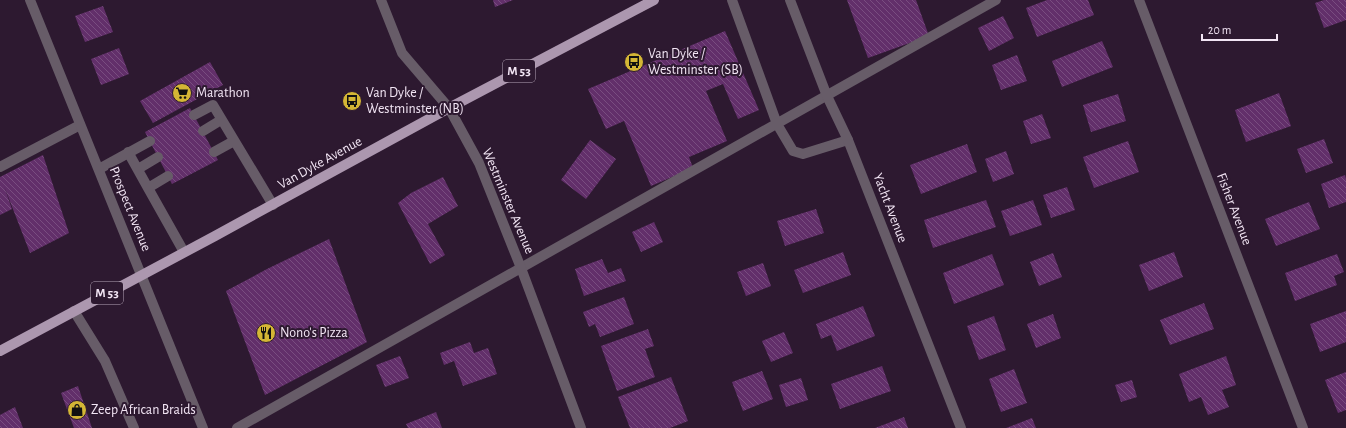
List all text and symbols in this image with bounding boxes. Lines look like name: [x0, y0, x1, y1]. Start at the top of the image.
scale bar: [1202, 16, 1277, 42]
text: 20 m: [1208, 24, 1231, 36]
place label: Van Dyke / Westminster (SB): [648, 47, 743, 77]
bus stop icon: Van Dyke / Westminster (SB): [623, 51, 645, 73]
road number: M 53: [503, 60, 535, 82]
supermarket icon: Marathon: [171, 82, 193, 104]
place label: Marathon: [196, 86, 250, 100]
place label: Van Dyke / Westminster (NB): [366, 86, 464, 116]
bus stop icon: Van Dyke / Westminster (NB): [341, 90, 363, 112]
street label: Van Dyke Avenue: [276, 134, 364, 192]
street label: Westminster Avenue: [479, 146, 537, 256]
street label: Prospect Avenue: [107, 165, 153, 253]
street label: Yacht Avenue: [870, 171, 910, 245]
street label: Fisher Avenue: [1214, 171, 1254, 247]
road number: M 53: [91, 282, 123, 304]
restaurant icon: Nono's Pizza: [255, 322, 277, 344]
place label: Nono's Pizza: [280, 326, 348, 340]
shop icon: Zeep African Braids: [66, 399, 88, 421]
place label: Zeep African Braids: [91, 403, 196, 417]

